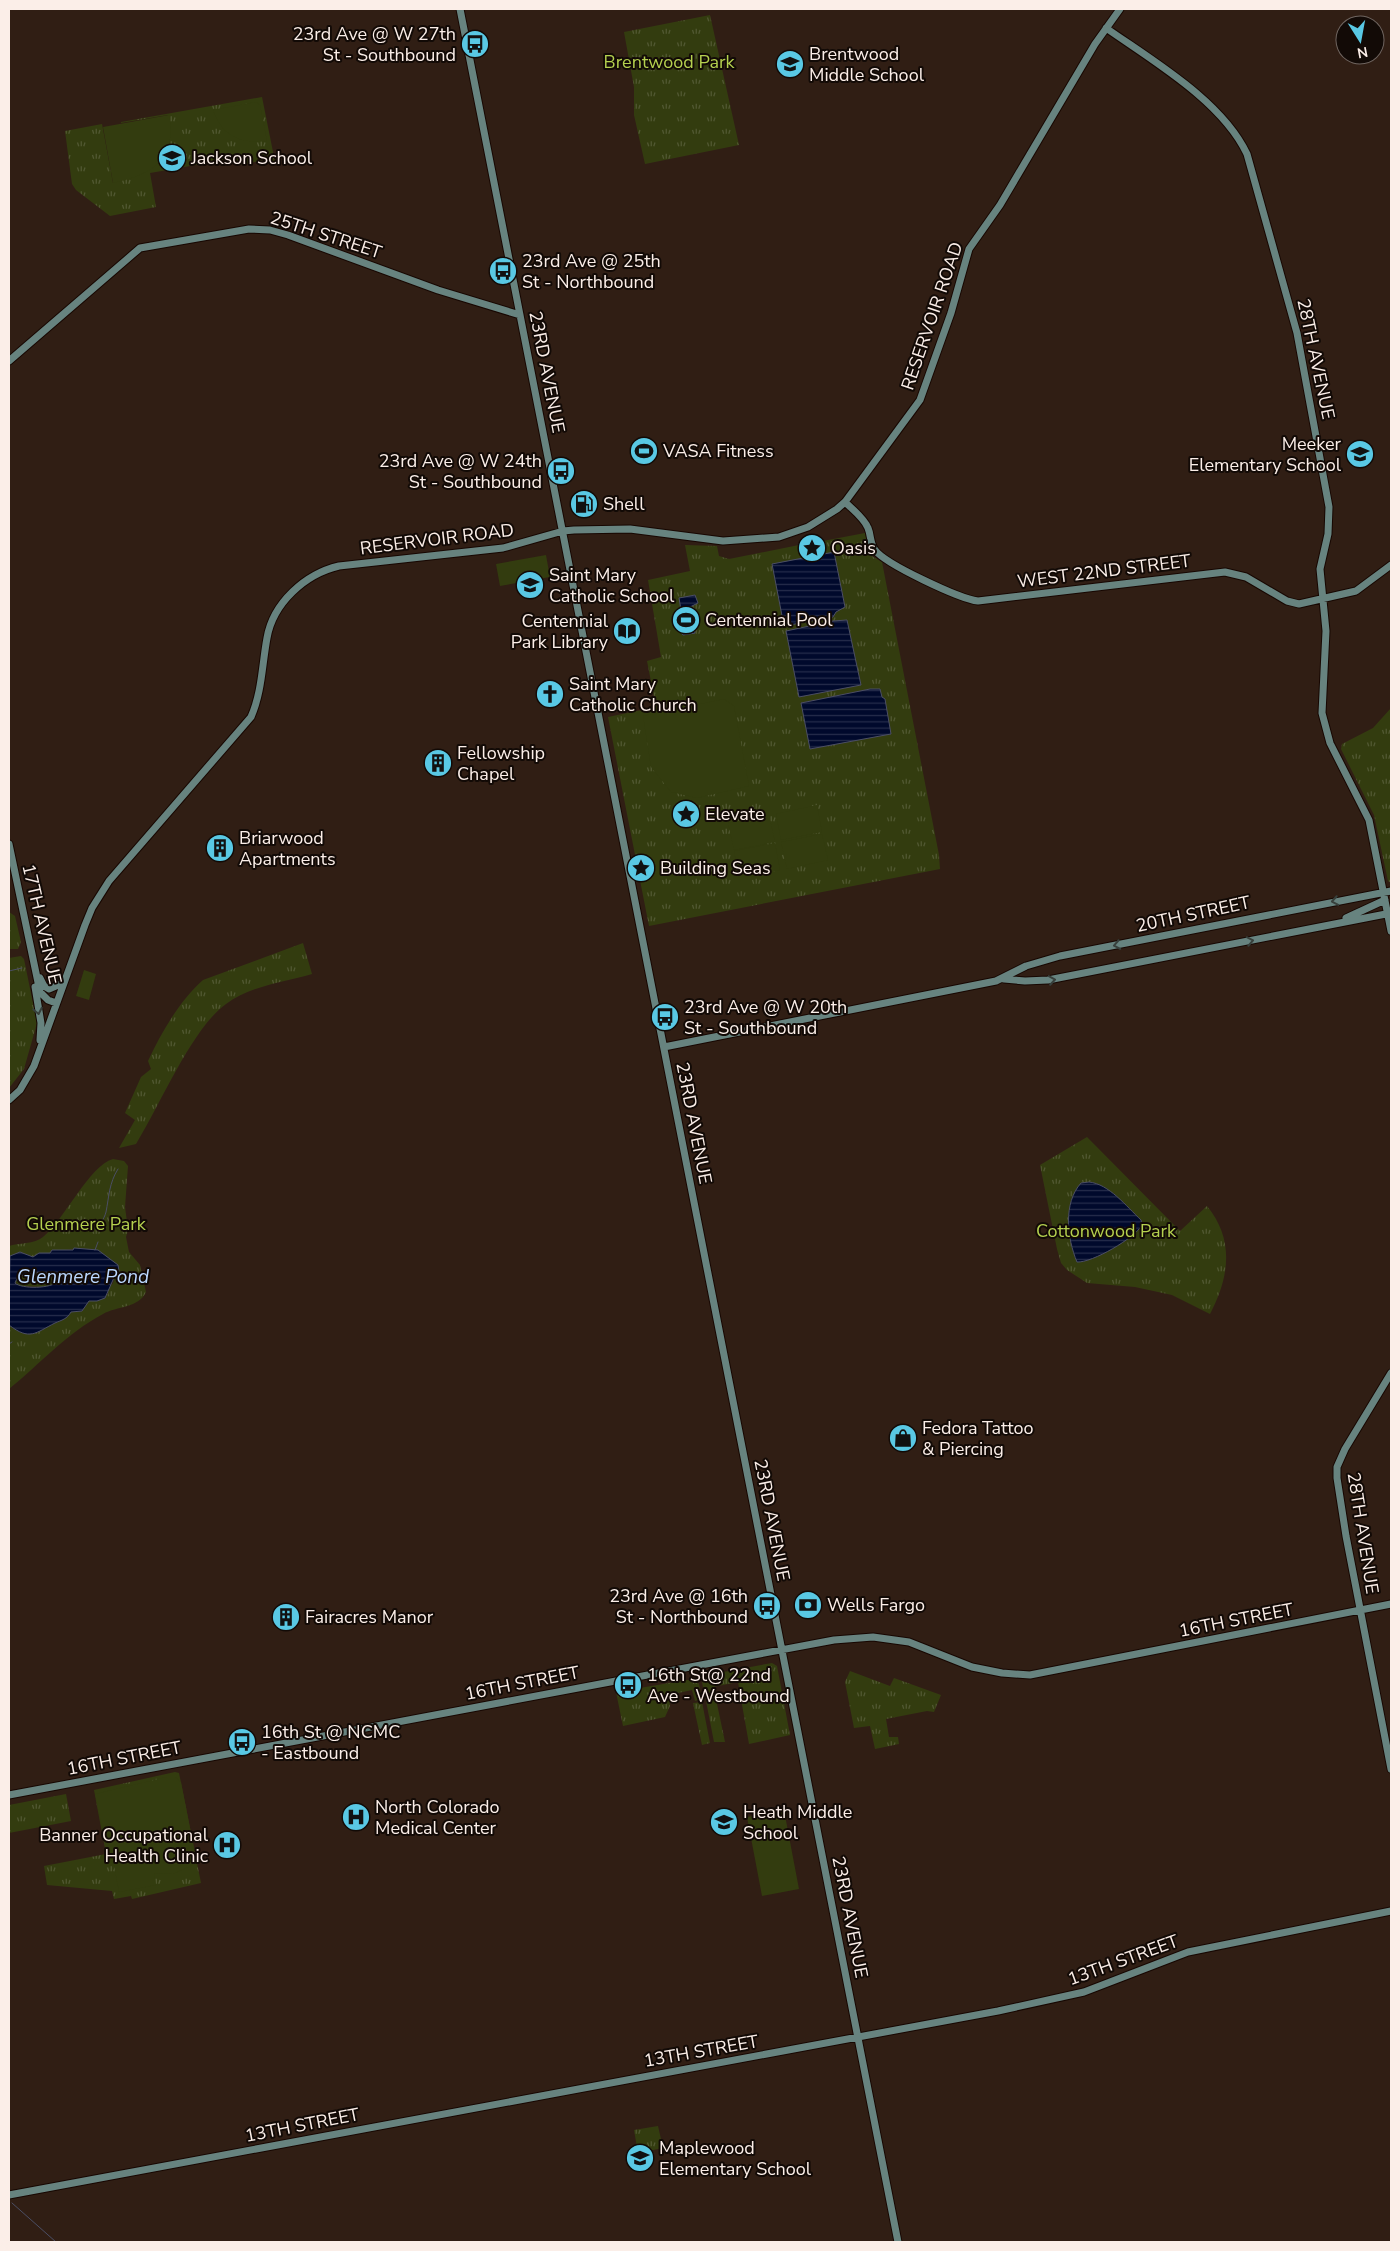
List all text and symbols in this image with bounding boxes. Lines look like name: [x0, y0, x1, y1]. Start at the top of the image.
north arrow: [1335, 15, 1385, 65]
place label: 23rd Ave @ W 27th St - Southbound: [293, 22, 456, 67]
bus stop icon: 23rd Ave @ W 27th St - Southbound: [460, 29, 490, 59]
place label: Brentwood Middle School: [809, 42, 925, 87]
text: N: [1355, 42, 1369, 63]
school or university icon: Brentwood Middle School: [775, 49, 805, 79]
park label: Brentwood Park: [604, 50, 735, 74]
school or university icon: Jackson School: [157, 143, 187, 173]
place label: Jackson School: [190, 146, 313, 170]
street label: 25TH STREET: [267, 206, 385, 264]
street label: RESERVOIR ROAD: [895, 239, 969, 393]
place label: 23rd Ave @ 25th St - Northbound: [522, 249, 661, 294]
bus stop icon: 23rd Ave @ 25th St - Northbound: [488, 256, 518, 286]
street label: 28TH AVENUE: [1292, 296, 1340, 422]
street label: 23RD AVENUE: [523, 309, 571, 435]
place label: Meeker Elementary School: [1189, 432, 1342, 477]
sports icon: VASA Fitness: [629, 436, 659, 466]
place label: VASA Fitness: [662, 439, 774, 463]
school or university icon: Meeker Elementary School: [1345, 439, 1375, 469]
place label: 23rd Ave @ W 24th St - Southbound: [379, 449, 542, 494]
bus stop icon: 23rd Ave @ W 24th St - Southbound: [546, 456, 576, 486]
fuel station icon: Shell: [569, 489, 599, 519]
place label: Shell: [603, 492, 645, 516]
street label: RESERVOIR ROAD: [359, 518, 515, 560]
place icon: Oasis: [797, 533, 827, 563]
place label: Oasis: [831, 536, 876, 560]
street label: WEST 22ND STREET: [1016, 548, 1192, 594]
place label: Saint Mary Catholic School: [549, 563, 675, 608]
school or university icon: Saint Mary Catholic School: [515, 570, 545, 600]
sports icon: Centennial Pool: [671, 605, 701, 635]
place label: Centennial Pool: [705, 608, 833, 632]
place label: Centennial Park Library: [511, 609, 609, 654]
library icon: Centennial Park Library: [612, 616, 642, 646]
place label: Saint Mary Catholic Church: [569, 672, 697, 717]
church icon: Saint Mary Catholic Church: [535, 679, 565, 709]
place label: Fellowship Chapel: [457, 741, 545, 786]
building icon: Fellowship Chapel: [423, 748, 453, 778]
place icon: Elevate: [671, 799, 701, 829]
place label: Elevate: [705, 802, 765, 826]
place label: Briarwood Apartments: [239, 826, 336, 871]
building icon: Briarwood Apartments: [205, 833, 235, 863]
place icon: Building Seas: [626, 853, 656, 883]
place label: Building Seas: [660, 856, 771, 880]
street label: 17TH AVENUE: [17, 862, 67, 986]
street label: 20TH STREET: [1134, 890, 1252, 938]
one-way arrow: [1331, 896, 1340, 906]
one-way arrow: [1246, 937, 1255, 947]
one-way arrow: [1113, 939, 1121, 950]
one-way arrow: [1048, 975, 1057, 985]
place label: 23rd Ave @ W 20th St - Southbound: [684, 995, 847, 1040]
bus stop icon: 23rd Ave @ W 20th St - Southbound: [650, 1002, 680, 1032]
one-way arrow: [33, 1006, 43, 1015]
street label: 23RD AVENUE: [670, 1060, 718, 1186]
park label: Glenmere Park: [26, 1212, 147, 1236]
park label: Cottonwood Park: [1036, 1219, 1177, 1243]
water label: Glenmere Pond: [17, 1264, 150, 1290]
place label: Fedora Tattoo & Piercing: [922, 1416, 1033, 1461]
shop icon: Fedora Tattoo & Piercing: [888, 1423, 918, 1453]
street label: 23RD AVENUE: [748, 1457, 796, 1583]
street label: 28TH AVENUE: [1342, 1471, 1384, 1595]
place label: 23rd Ave @ 16th St - Northbound: [609, 1584, 748, 1629]
bank icon: Wells Fargo: [793, 1590, 823, 1620]
bus stop icon: 23rd Ave @ 16th St - Northbound: [752, 1591, 782, 1621]
place label: Wells Fargo: [827, 1593, 925, 1617]
street label: 16TH STREET: [1177, 1597, 1295, 1643]
building icon: Fairacres Manor: [271, 1602, 301, 1632]
place label: Fairacres Manor: [305, 1605, 434, 1629]
street label: 16TH STREET: [463, 1660, 581, 1706]
place label: 16th St@ 22nd Ave - Westbound: [647, 1663, 790, 1708]
bus stop icon: 16th St@ 22nd Ave - Westbound: [613, 1670, 643, 1700]
place label: 16th St @ NCMC - Eastbound: [261, 1720, 400, 1765]
bus stop icon: 16th St @ NCMC - Eastbound: [227, 1727, 257, 1757]
street label: 16TH STREET: [65, 1735, 183, 1781]
place label: North Colorado Medical Center: [375, 1795, 500, 1840]
place label: Heath Middle School: [743, 1800, 852, 1845]
hospital icon: North Colorado Medical Center: [341, 1802, 371, 1832]
school or university icon: Heath Middle School: [709, 1807, 739, 1837]
place label: Banner Occupational Health Clinic: [39, 1823, 209, 1868]
hospital icon: Banner Occupational Health Clinic: [212, 1830, 242, 1860]
street label: 23RD AVENUE: [826, 1854, 874, 1980]
street label: 13TH STREET: [1064, 1929, 1182, 1991]
street label: 13TH STREET: [642, 2029, 760, 2073]
street label: 13TH STREET: [243, 2102, 361, 2148]
place label: Maplewood Elementary School: [659, 2136, 812, 2181]
school or university icon: Maplewood Elementary School: [625, 2143, 655, 2173]

